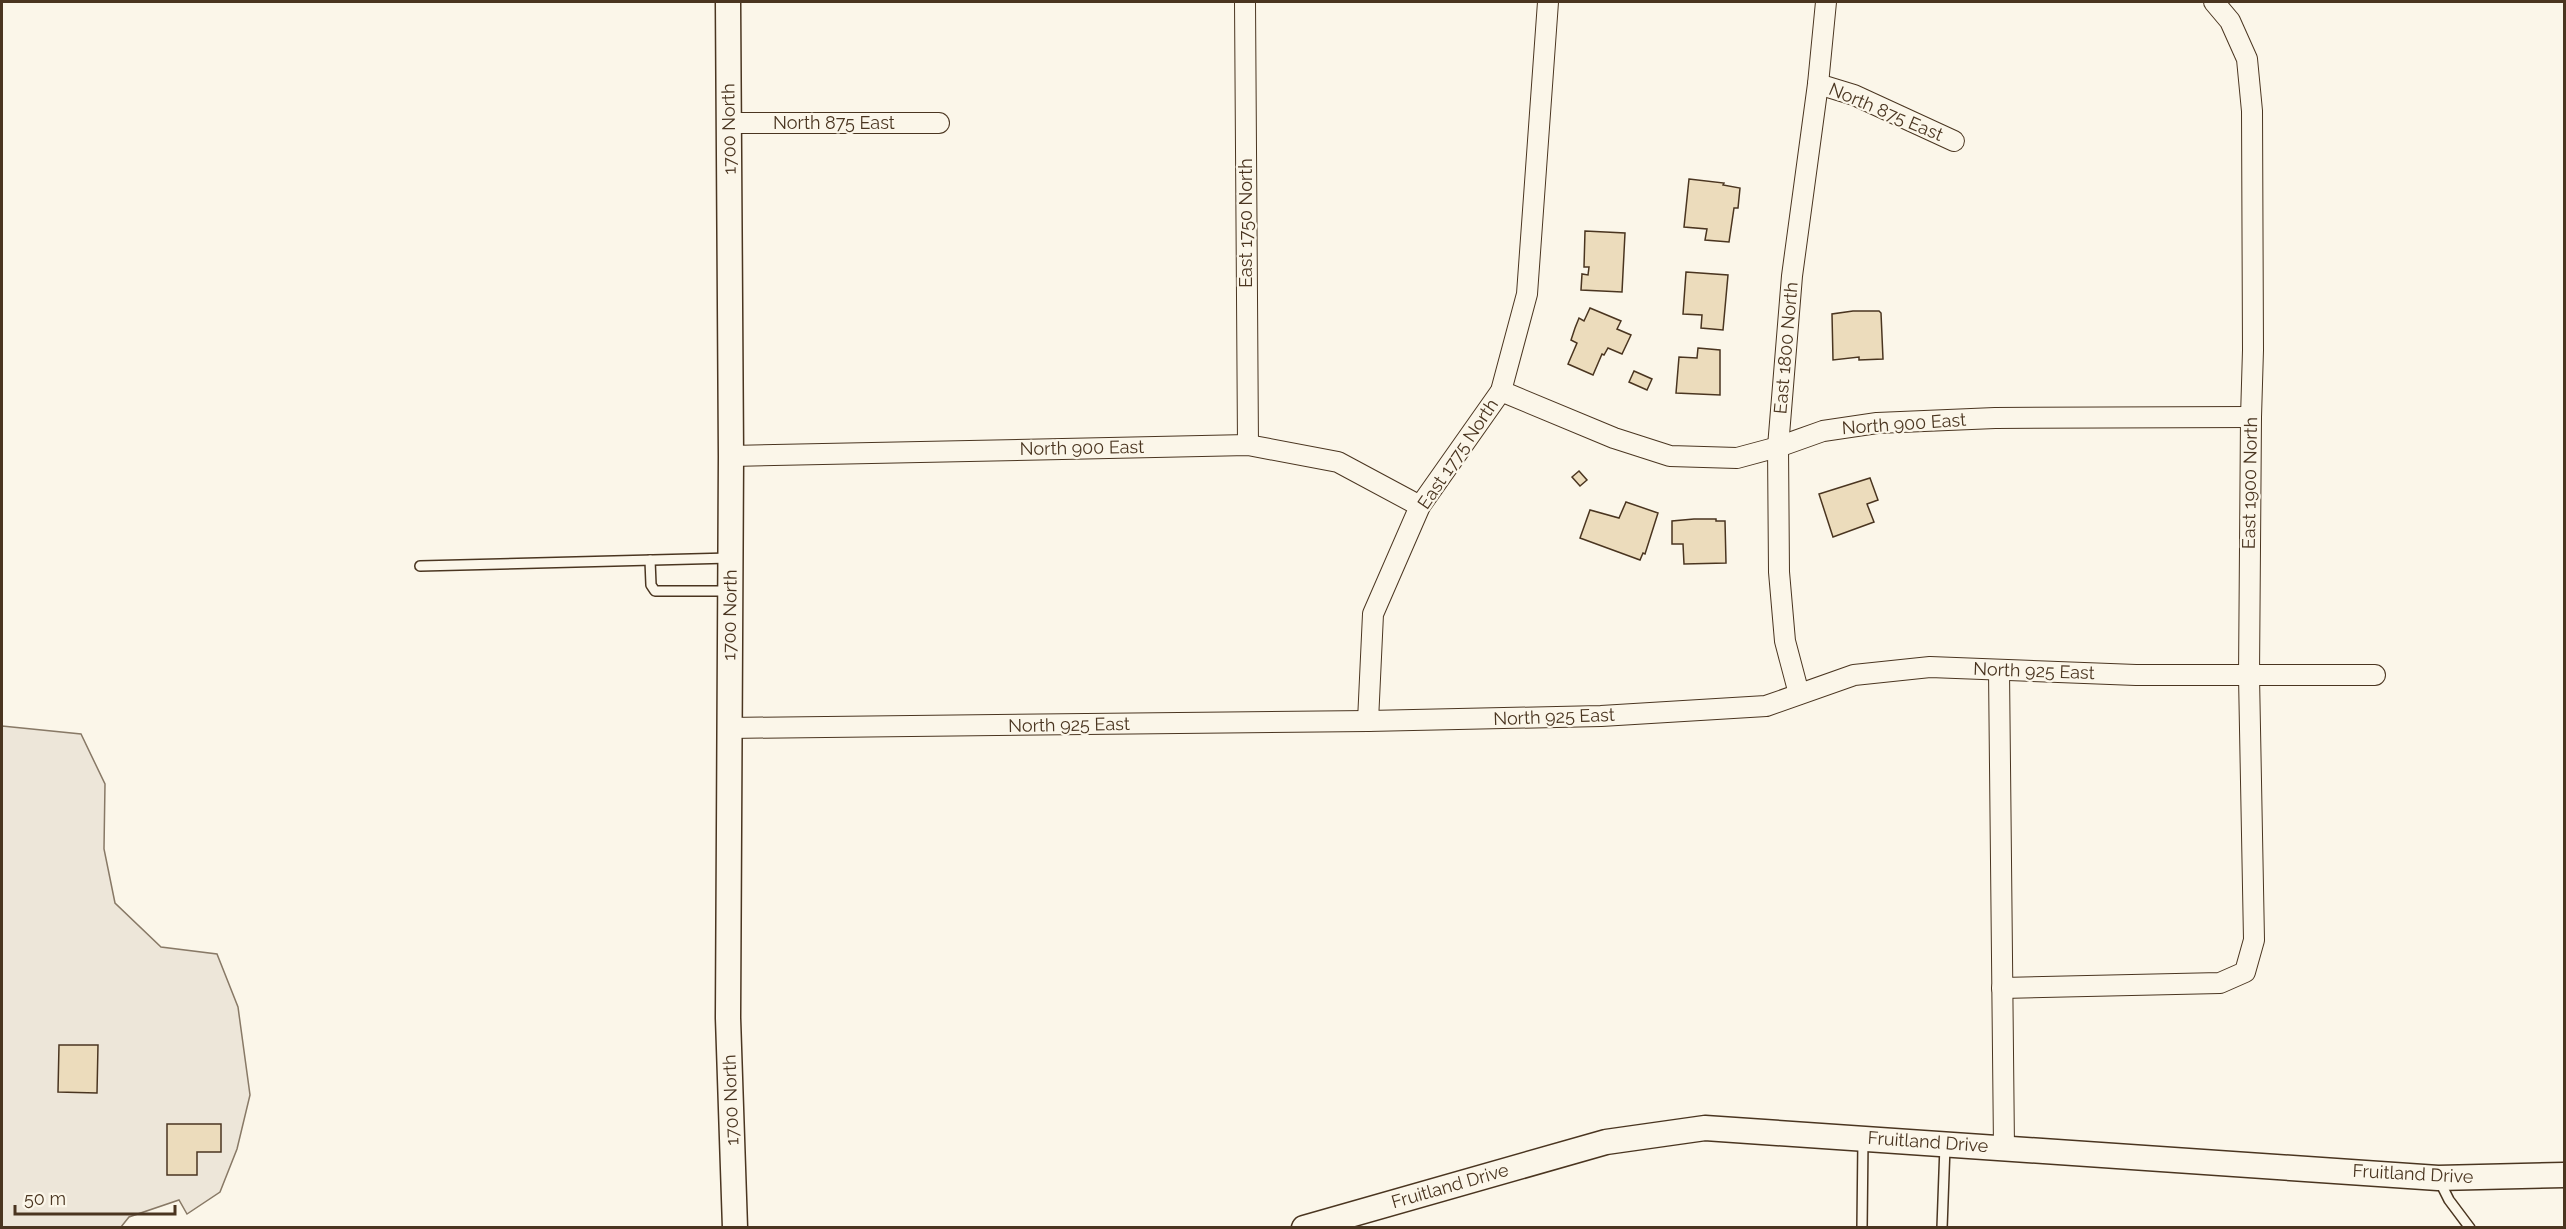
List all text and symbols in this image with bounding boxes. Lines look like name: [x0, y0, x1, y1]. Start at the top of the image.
street label: North 875 East: [1826, 78, 1946, 145]
street label: 1700 North: [717, 83, 740, 175]
street label: North 875 East: [773, 112, 895, 133]
street label: East 1750 North: [1235, 158, 1256, 288]
street label: East 1800 North: [1769, 281, 1802, 415]
street label: East 1775 North: [1413, 395, 1502, 513]
street label: North 900 East: [1841, 409, 1967, 438]
street label: East 1900 North: [2238, 417, 2261, 549]
street label: North 900 East: [1020, 436, 1144, 459]
street label: 1700 North: [718, 569, 741, 661]
street label: North 925 East: [1973, 658, 2095, 683]
street label: North 925 East: [1493, 704, 1615, 729]
street label: North 925 East: [1008, 713, 1130, 736]
street label: 1700 North: [718, 1054, 743, 1146]
street label: Fruitland Drive: [1867, 1127, 1989, 1156]
street label: Fruitland Drive: [1389, 1159, 1511, 1212]
street label: Fruitland Drive: [2352, 1160, 2474, 1187]
scale bar: [15, 1178, 176, 1216]
text: 50 m: [24, 1188, 66, 1209]

